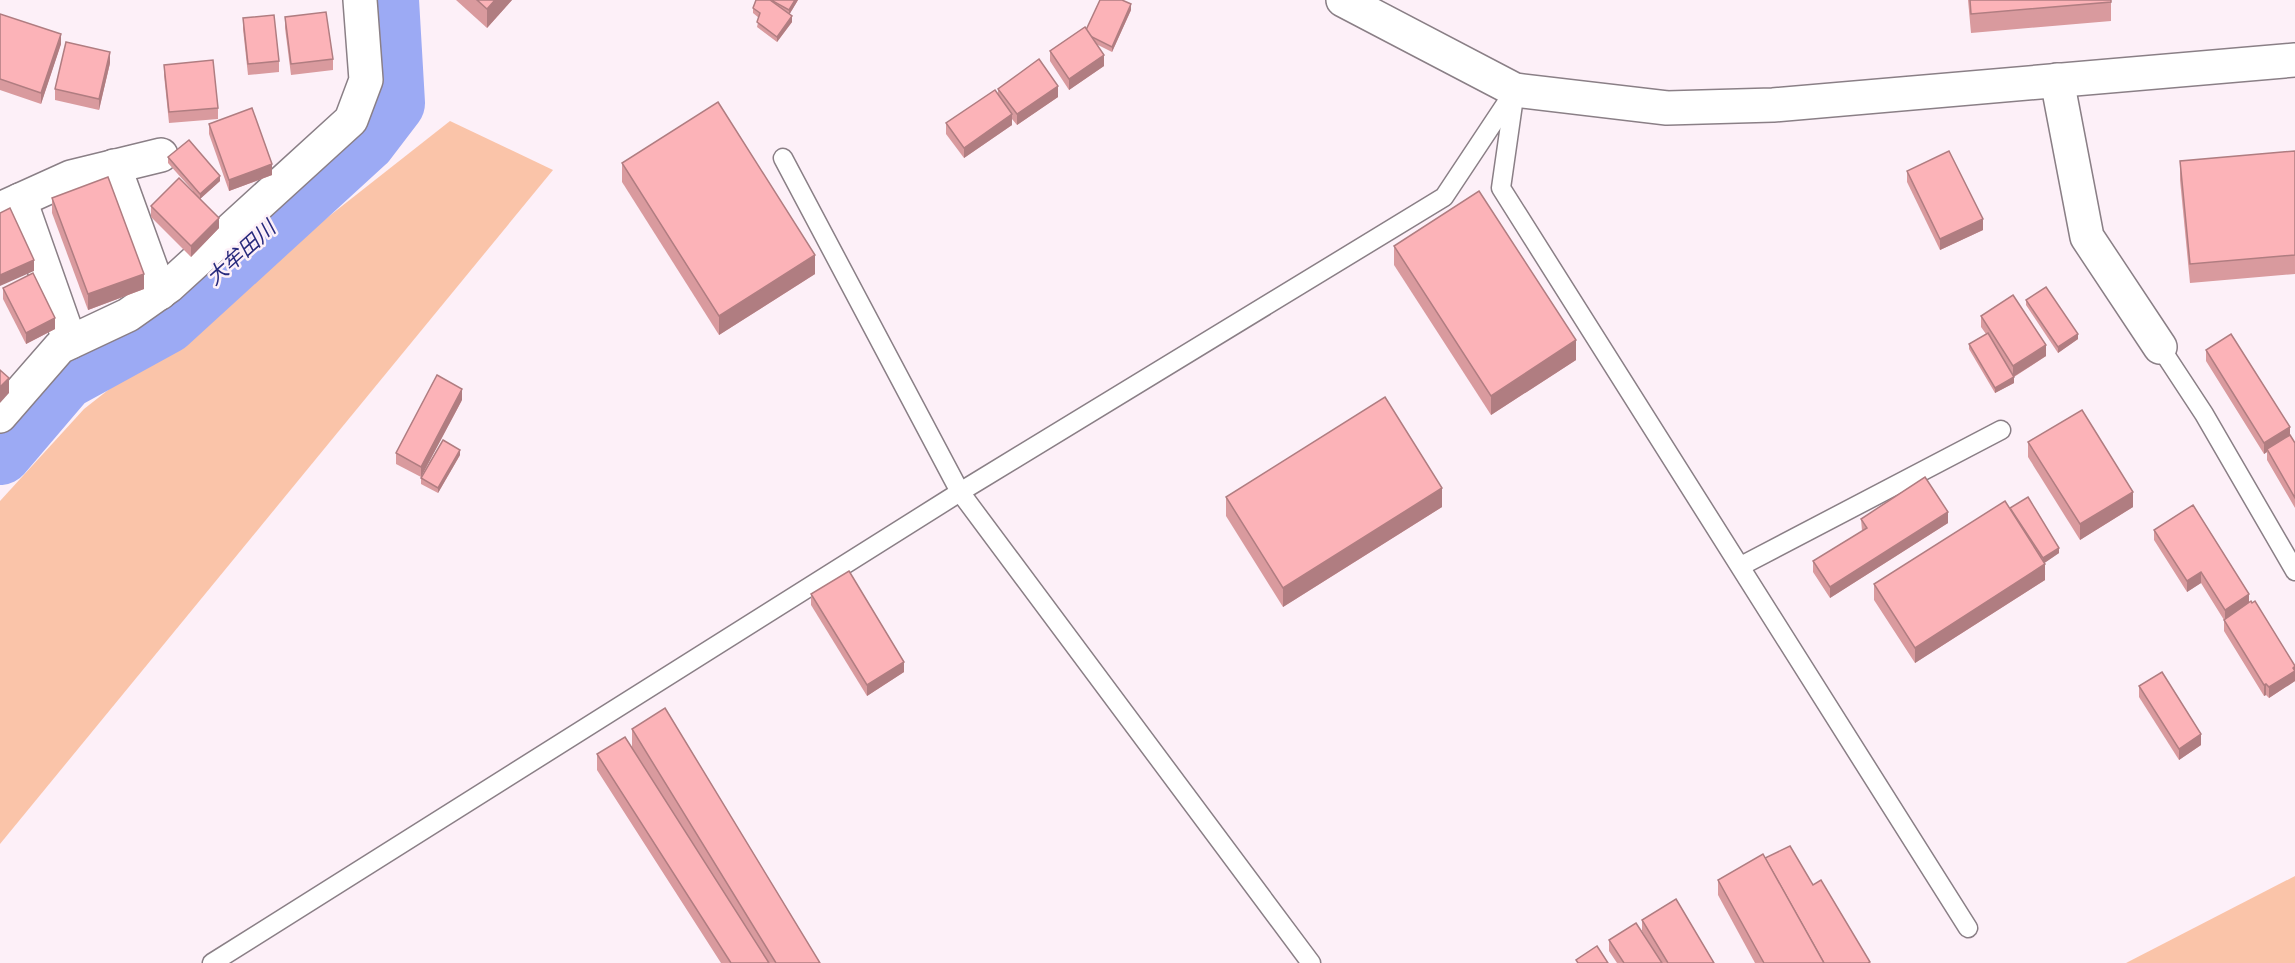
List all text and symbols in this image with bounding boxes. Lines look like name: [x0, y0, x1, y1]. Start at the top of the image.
water label: 大牟田川: [200, 212, 282, 291]

